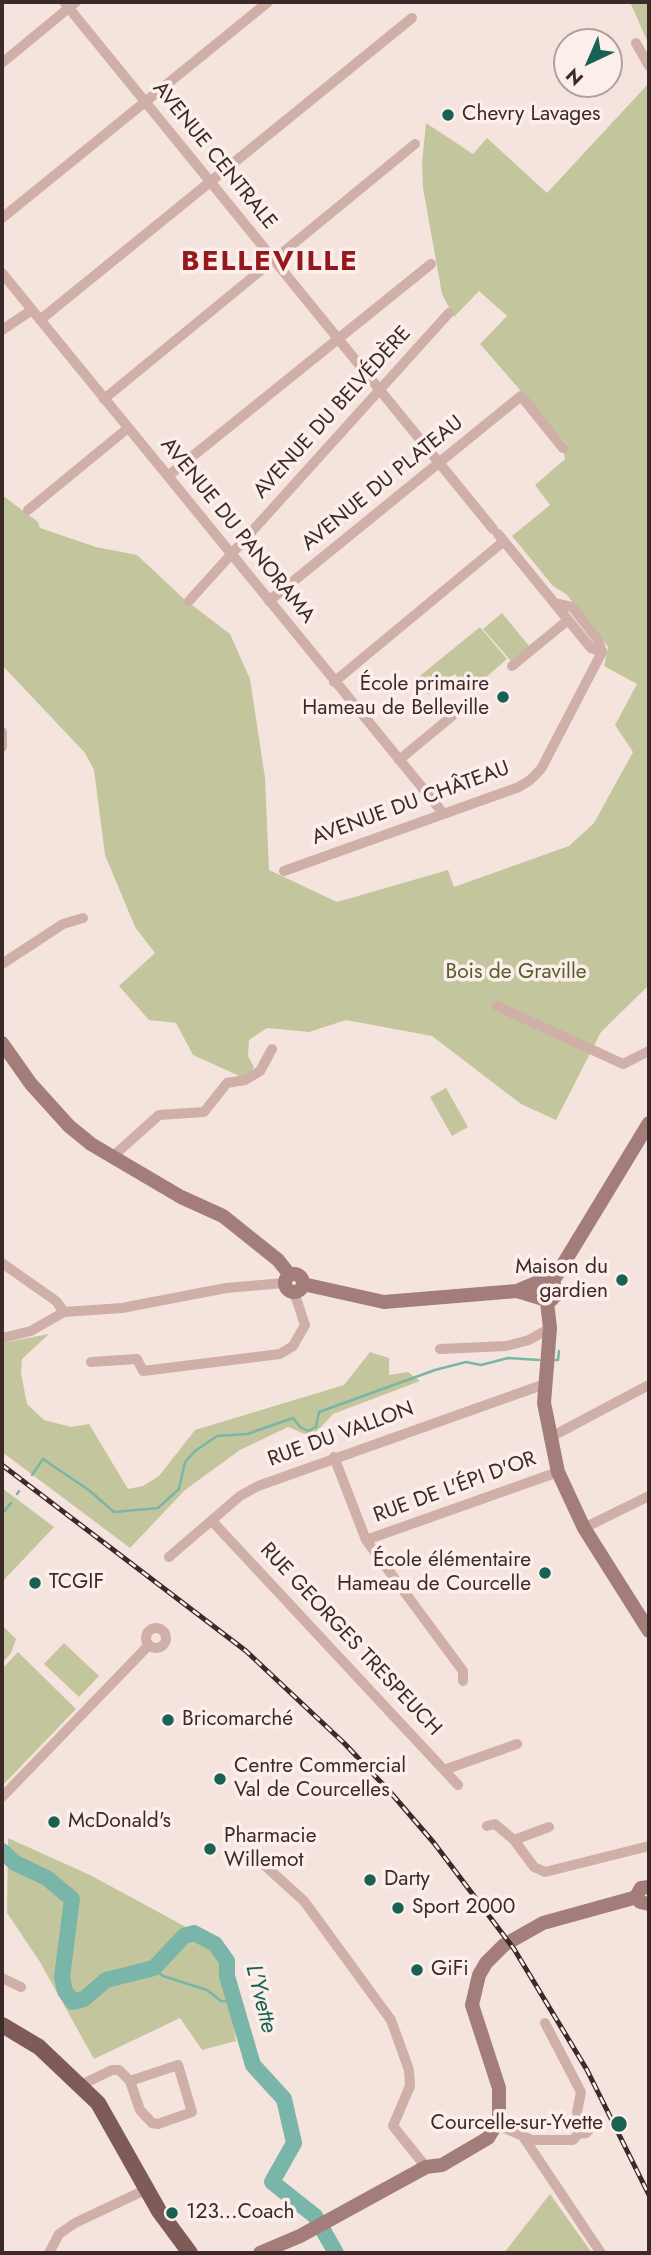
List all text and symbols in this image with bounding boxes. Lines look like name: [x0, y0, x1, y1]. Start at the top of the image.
north arrow: [553, 28, 623, 98]
text: N: [560, 62, 589, 92]
street label: AVENUE CENTRALE: [147, 77, 281, 235]
place label: Chevry Lavages: [462, 102, 601, 128]
marker: Chevry Lavages: [440, 107, 456, 123]
district label: BELLEVILLE: [182, 246, 358, 280]
street label: AVENUE DU BELVÉDÈRE: [249, 322, 417, 504]
street label: AVENUE DU PLATEAU: [297, 411, 469, 557]
street label: AVENUE DU PANORAMA: [154, 433, 320, 629]
place label: École primaire Hameau de Belleville: [302, 672, 489, 722]
marker: École primaire Hameau de Belleville: [495, 689, 511, 705]
street label: AVENUE DU CHÂTEAU: [309, 757, 513, 851]
park label: Bois de Graville: [445, 960, 587, 986]
place label: Maison du gardien: [515, 1255, 608, 1305]
marker: Maison du gardien: [614, 1272, 630, 1288]
street label: RUE DU VALLON: [265, 1397, 417, 1473]
street label: RUE DE L'ÉPI D'OR: [370, 1447, 540, 1529]
street label: RUE GEORGES TRESPEUCH: [254, 1538, 446, 1742]
place label: École élémentaire Hameau de Courcelle: [337, 1548, 531, 1598]
marker: École élémentaire Hameau de Courcelle: [537, 1565, 553, 1581]
place label: TCGIF: [49, 1570, 104, 1596]
marker: TCGIF: [27, 1575, 43, 1591]
place label: Bricomarché: [182, 1707, 293, 1733]
marker: Bricomarché: [160, 1712, 176, 1728]
place label: Centre Commercial Val de Courcelles: [234, 1754, 406, 1804]
marker: Centre Commercial Val de Courcelles: [212, 1771, 228, 1787]
place label: McDonald's: [68, 1809, 171, 1835]
marker: McDonald's: [46, 1814, 62, 1830]
place label: Pharmacie Willemot: [224, 1824, 317, 1874]
marker: Pharmacie Willemot: [202, 1841, 218, 1857]
place label: Darty: [384, 1867, 430, 1893]
marker: Darty: [362, 1872, 378, 1888]
place label: Sport 2000: [412, 1895, 515, 1921]
marker: Sport 2000: [390, 1900, 406, 1916]
place label: GiFi: [431, 1957, 469, 1983]
water label: L'Yvette: [238, 1962, 282, 2036]
marker: GiFi: [409, 1962, 425, 1978]
place label: Courcelle-sur-Yvette: [431, 2111, 603, 2137]
marker: Courcelle-sur-Yvette: [609, 2114, 629, 2134]
place label: 123...Coach: [186, 2200, 294, 2226]
marker: 123...Coach: [164, 2205, 180, 2221]

